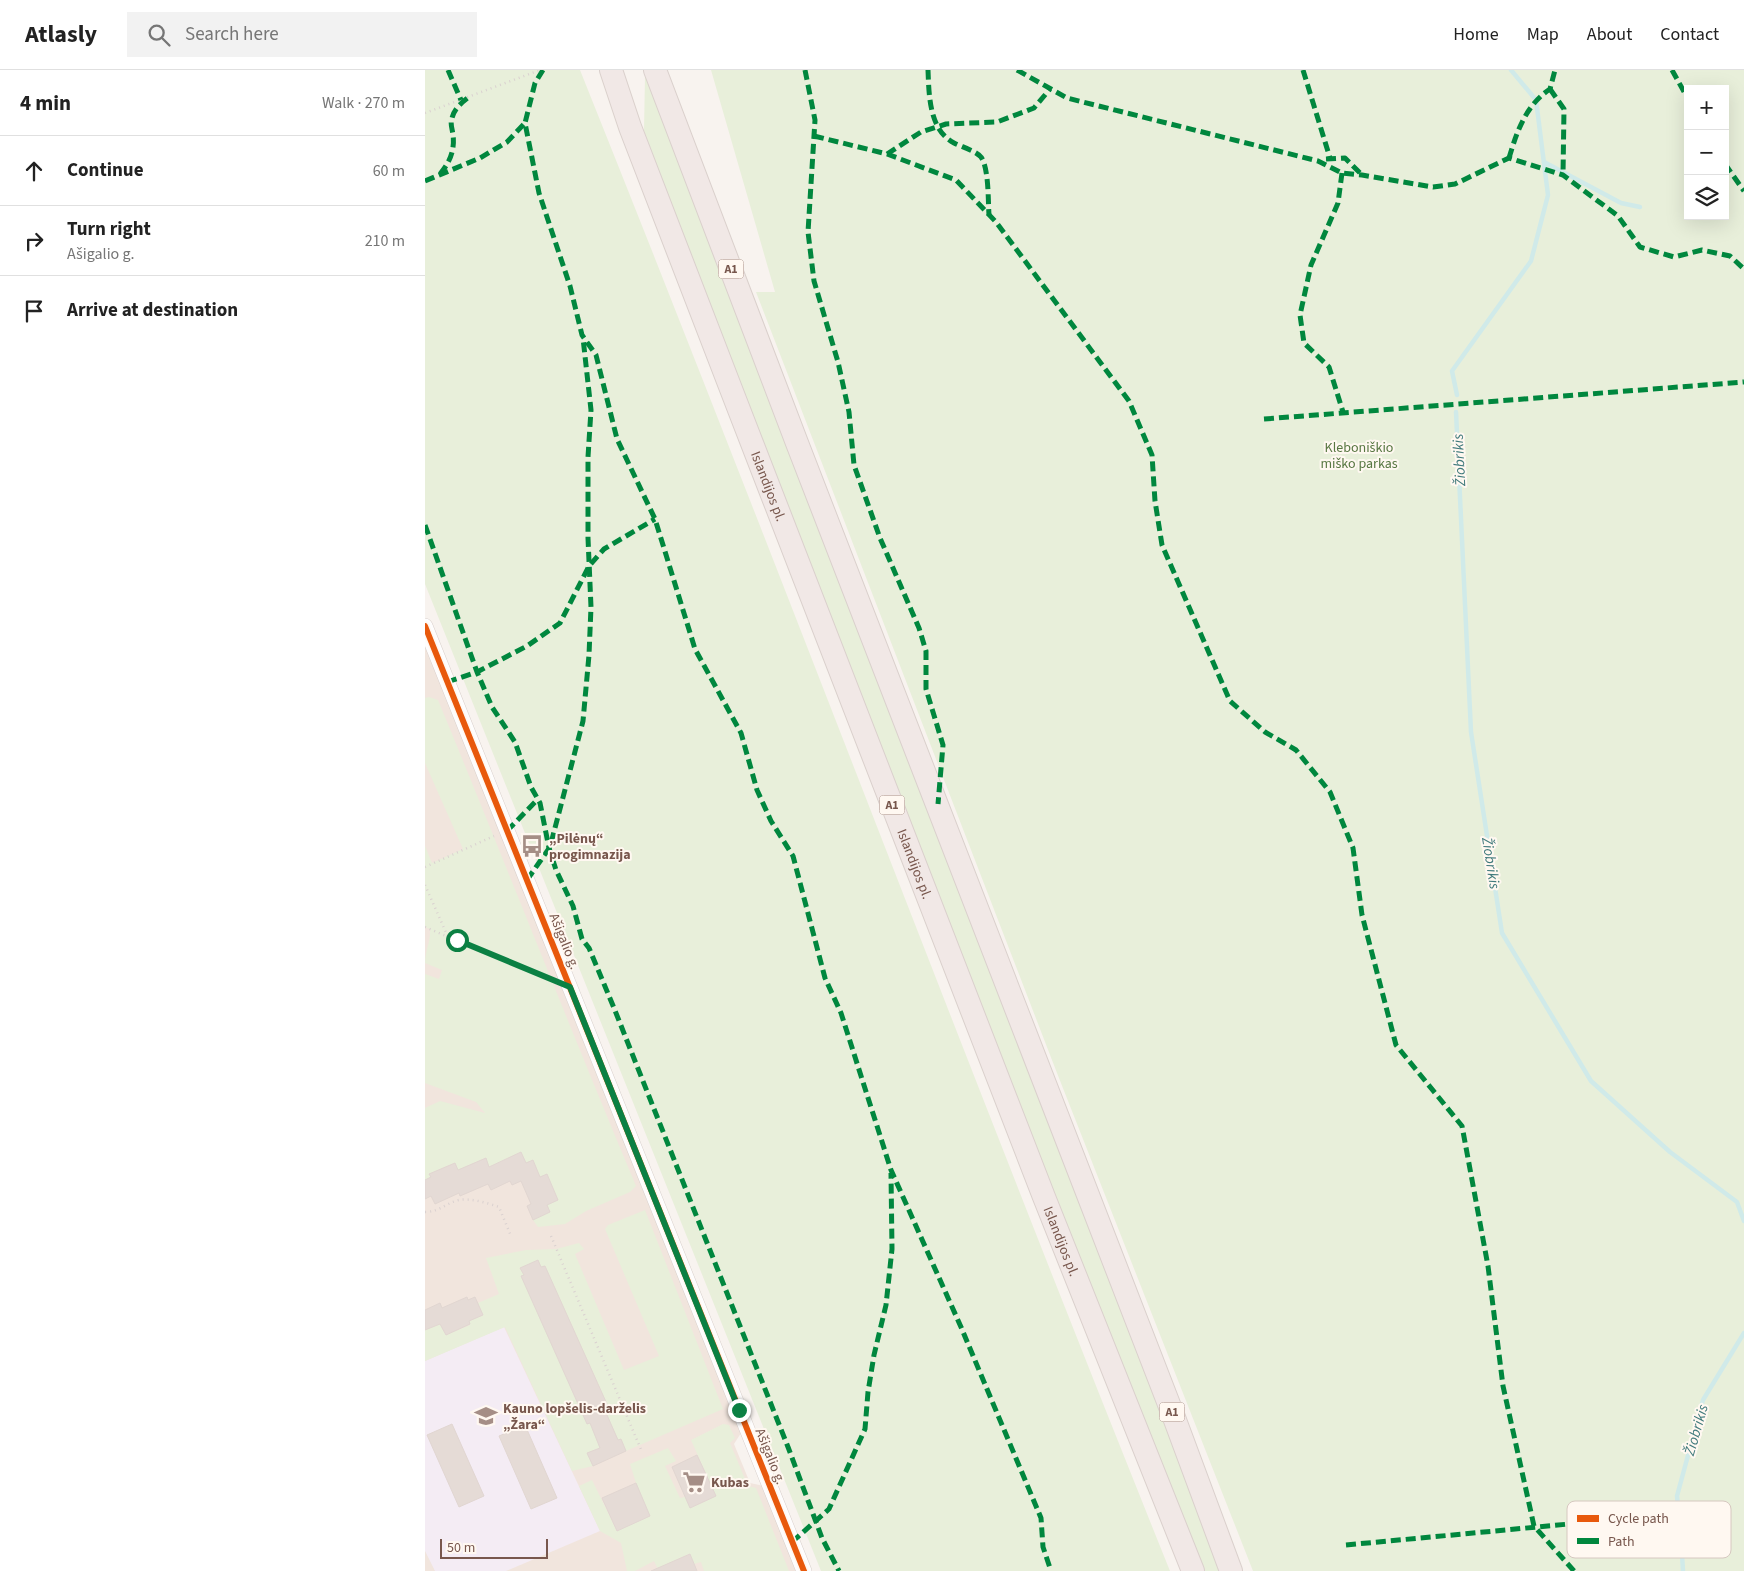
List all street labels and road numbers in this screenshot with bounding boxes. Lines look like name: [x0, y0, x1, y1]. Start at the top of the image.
road number: A1: [719, 260, 743, 278]
street label: Islandijos pl.: [745, 448, 790, 524]
road number: A1: [879, 796, 905, 814]
street label: Islandijos pl.: [891, 826, 937, 902]
street label: Ašigalio g.: [544, 910, 584, 973]
street label: Islandijos pl.: [1038, 1204, 1084, 1280]
road number: A1: [1159, 1402, 1185, 1421]
street label: Ašigalio g.: [750, 1425, 790, 1488]

